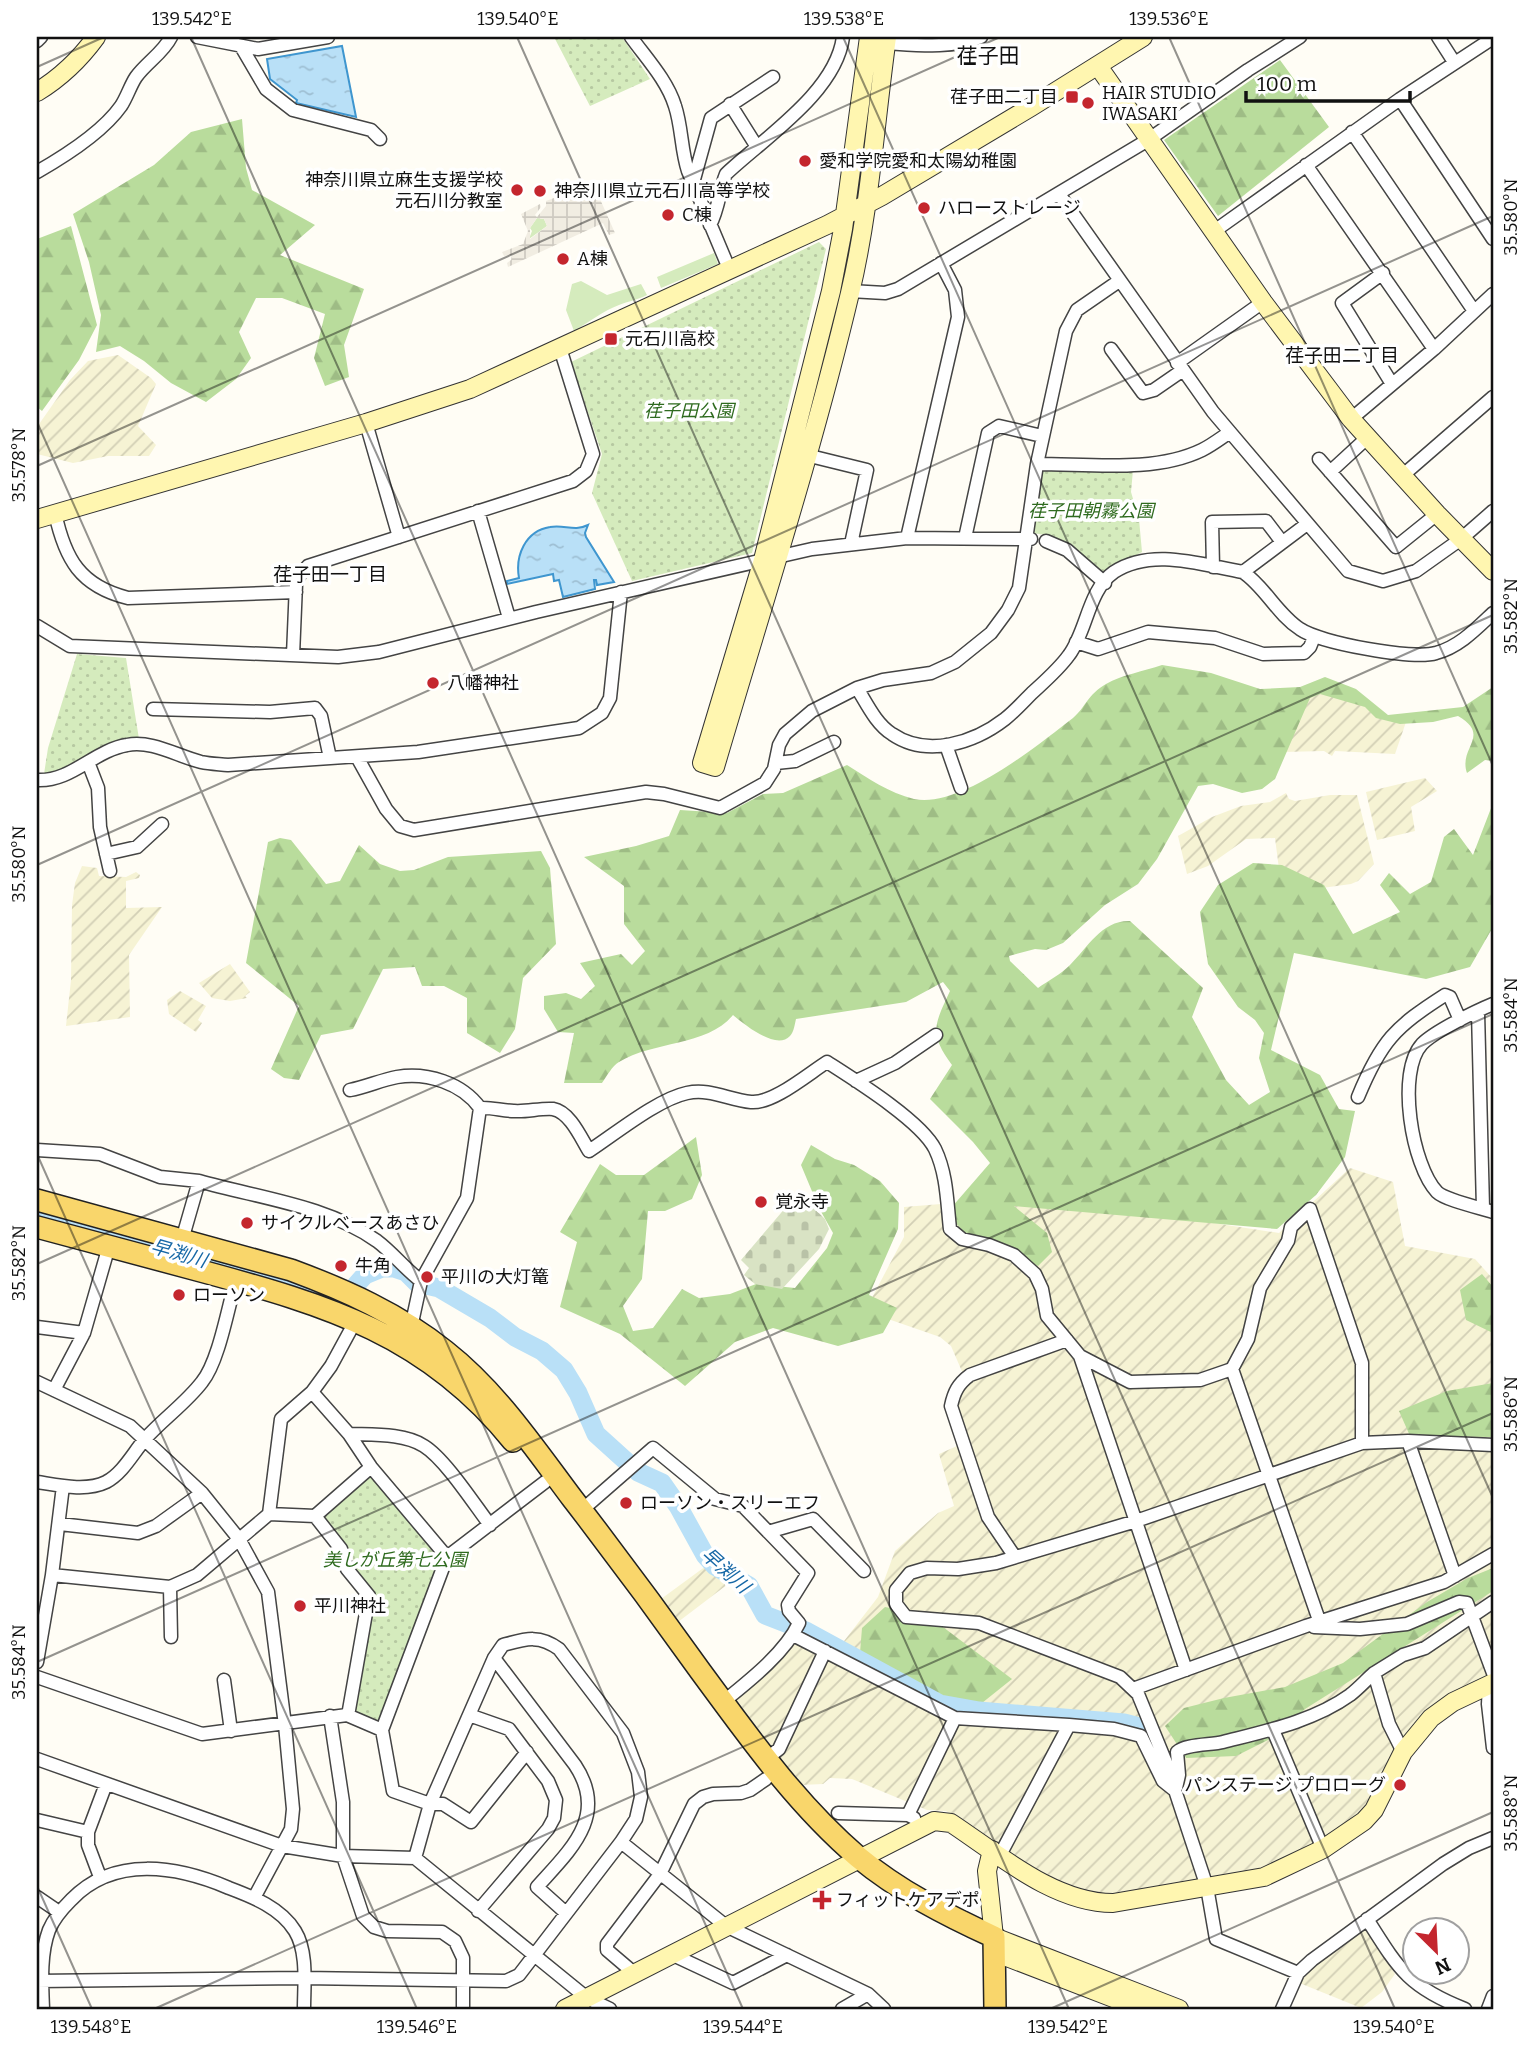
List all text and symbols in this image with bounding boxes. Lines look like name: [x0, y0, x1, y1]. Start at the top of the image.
text: 139.542°E: [152, 8, 232, 30]
text: 139.540°E: [477, 8, 559, 30]
text: 139.538°E: [804, 8, 884, 30]
text: 139.536°E: [1129, 8, 1209, 30]
district label: 荏子田: [957, 43, 1020, 69]
scale bar: [1246, 60, 1411, 104]
text: 100 m: [1257, 71, 1317, 97]
place label: HAIR STUDIO IWASAKI: [1102, 82, 1216, 125]
place label: 荏子田二丁目: [950, 86, 1058, 108]
marker: 荏子田二丁目: [1064, 89, 1080, 105]
marker: HAIR STUDIO IWASAKI: [1080, 95, 1096, 111]
place label: 愛和学院愛和太陽幼稚園: [819, 150, 1017, 172]
marker: 愛和学院愛和太陽幼稚園: [797, 153, 813, 169]
place label: 神奈川県立麻生支援学校 元石川分教室: [305, 169, 503, 212]
text: 35.580°N: [1500, 178, 1522, 256]
place label: 神奈川県立元石川高等学校: [554, 180, 770, 202]
marker: 神奈川県立麻生支援学校 元石川分教室: [509, 182, 525, 198]
marker: 神奈川県立元石川高等学校: [532, 183, 548, 199]
place label: ハローストレージ: [938, 197, 1081, 219]
marker: ハローストレージ: [916, 200, 932, 216]
place label: C棟: [682, 204, 712, 226]
marker: C棟: [660, 207, 676, 223]
place label: A棟: [577, 248, 608, 270]
marker: A棟: [555, 251, 571, 267]
place label: 元石川高校: [625, 328, 715, 350]
marker: 元石川高校: [603, 331, 619, 347]
district label: 荏子田二丁目: [1285, 344, 1399, 367]
park label: 荏子田公園: [644, 400, 737, 422]
text: 35.578°N: [8, 428, 30, 502]
park label: 荏子田朝霧公園: [1028, 500, 1157, 522]
district label: 荏子田一丁目: [273, 563, 387, 586]
text: 35.582°N: [1500, 578, 1522, 654]
place label: 八幡神社: [447, 672, 519, 694]
marker: 八幡神社: [425, 675, 441, 691]
text: 35.580°N: [8, 825, 30, 903]
text: 35.584°N: [1500, 977, 1522, 1053]
place label: 覚永寺: [775, 1191, 829, 1213]
marker: 覚永寺: [753, 1194, 769, 1210]
place label: サイクルベースあさひ: [261, 1212, 439, 1234]
marker: サイクルベースあさひ: [239, 1215, 255, 1231]
text: 35.582°N: [8, 1225, 30, 1301]
water label: 早渕川: [148, 1235, 211, 1273]
place label: 牛角: [355, 1255, 391, 1277]
marker: 牛角: [333, 1258, 349, 1274]
place label: 平川の大灯篭: [441, 1266, 549, 1288]
marker: 平川の大灯篭: [419, 1269, 435, 1285]
place label: ローソン: [193, 1284, 265, 1306]
marker: ローソン: [171, 1287, 187, 1303]
text: 35.586°N: [1500, 1376, 1522, 1452]
place label: ローソン・スリーエフ: [640, 1492, 820, 1514]
marker: ローソン・スリーエフ: [618, 1495, 634, 1511]
water label: 早渕川: [697, 1543, 756, 1599]
park label: 美しが丘第七公園: [323, 1549, 470, 1571]
place label: 平川神社: [314, 1595, 386, 1617]
marker: 平川神社: [292, 1598, 308, 1614]
text: 35.584°N: [8, 1624, 30, 1700]
place label: パンステージ プロローグ: [1184, 1774, 1386, 1796]
text: 35.588°N: [1500, 1775, 1522, 1851]
marker: パンステージ プロローグ: [1392, 1777, 1408, 1793]
place label: フィットケアデポ: [836, 1889, 980, 1911]
marker: フィットケアデポ: [814, 1892, 830, 1908]
north arrow: [1400, 1916, 1470, 1986]
text: N: [1431, 1953, 1454, 1980]
text: 139.548°E: [50, 2016, 132, 2038]
text: 139.546°E: [377, 2016, 457, 2038]
text: 139.544°E: [703, 2016, 783, 2038]
text: 139.542°E: [1028, 2016, 1108, 2038]
text: 139.540°E: [1353, 2016, 1435, 2038]

